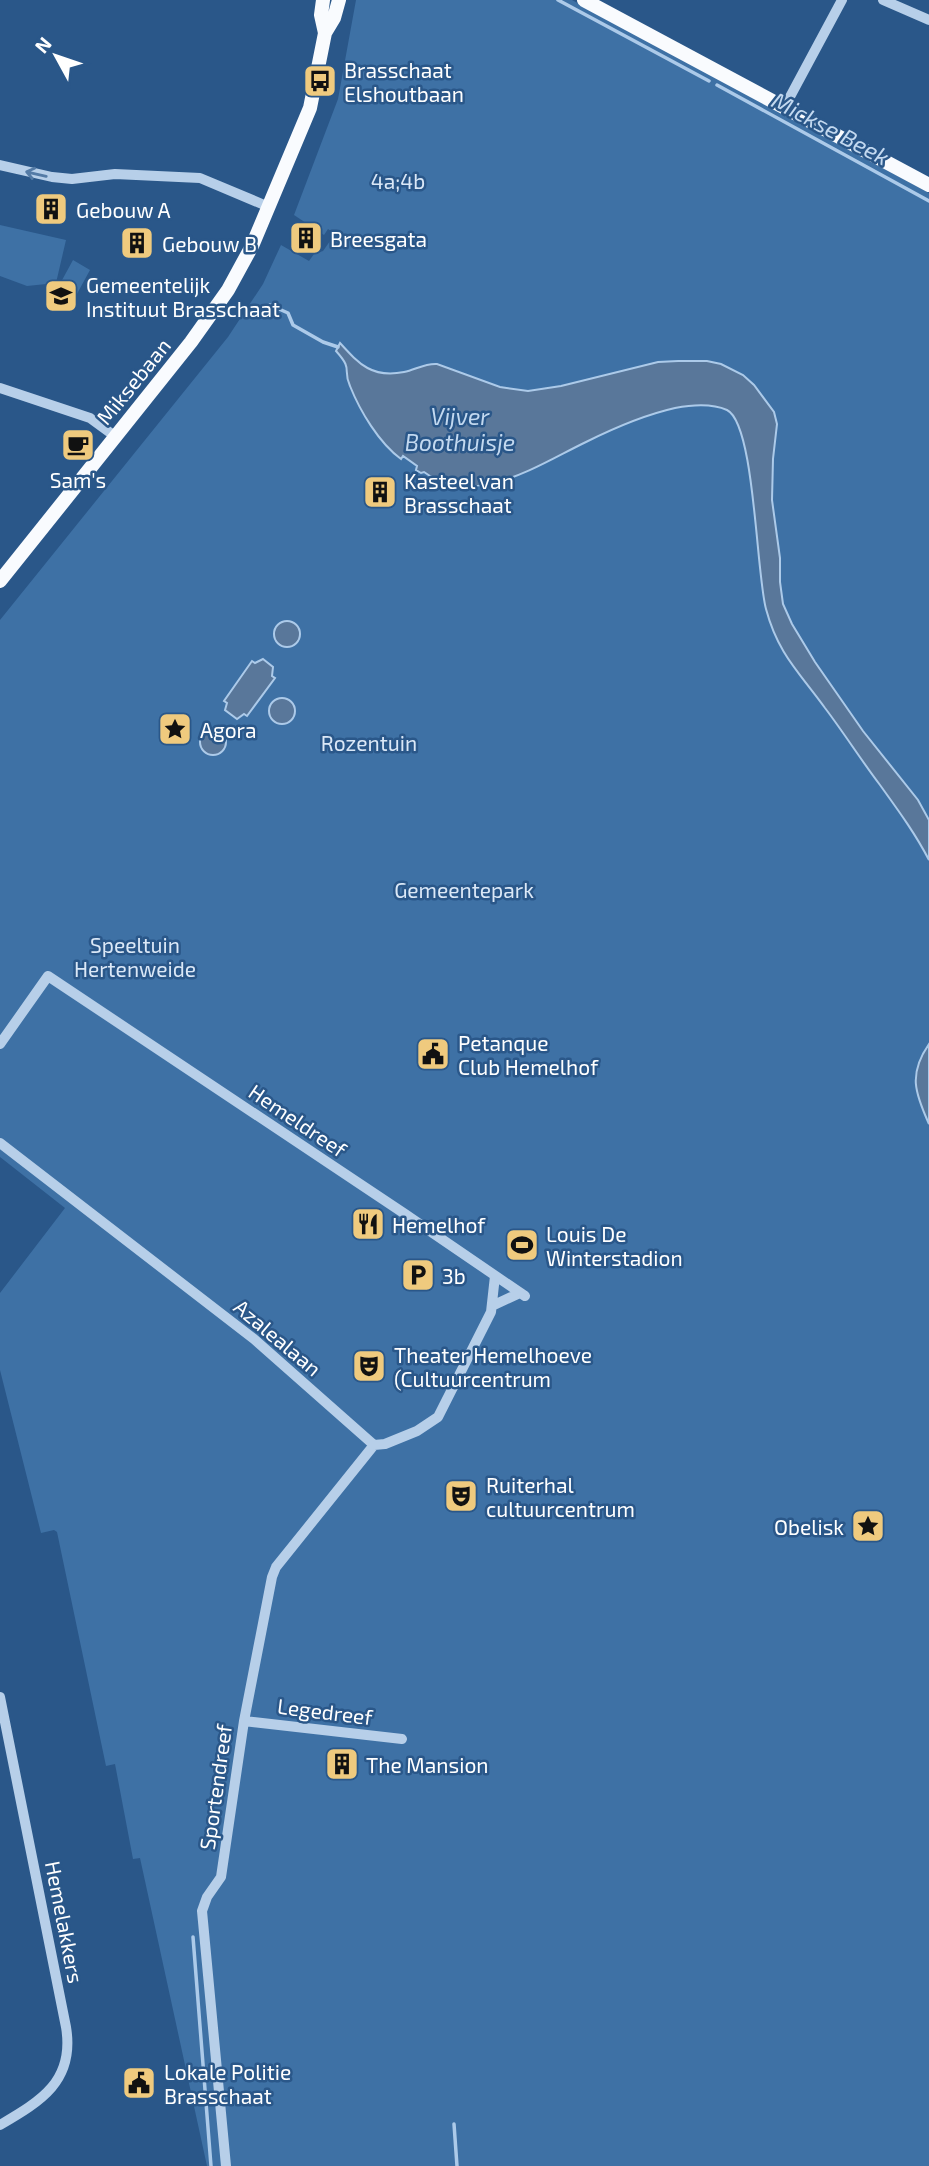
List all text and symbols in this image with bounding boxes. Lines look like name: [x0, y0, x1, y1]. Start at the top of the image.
north arrow: [21, 21, 91, 91]
text: N: [29, 32, 56, 57]
place label: Brasschaat Elshoutbaan: [344, 57, 464, 106]
bus stop icon: Brasschaat Elshoutbaan: [301, 62, 339, 100]
water label: Mickse Beek: [767, 85, 895, 171]
one-way arrow: [25, 166, 48, 180]
park label: 4a;4b: [371, 168, 425, 193]
building icon: Gebouw A: [32, 190, 70, 228]
place label: Gebouw A: [76, 197, 170, 222]
building icon: Breesgata: [287, 219, 325, 257]
building icon: Gebouw B: [118, 224, 156, 262]
place label: Breesgata: [330, 226, 427, 251]
place label: Gebouw B: [162, 231, 257, 256]
place label: Gemeentelijk Instituut Brasschaat: [86, 272, 280, 321]
school or university icon: Gemeentelijk Instituut Brasschaat: [42, 277, 80, 315]
street label: Miksebaan: [91, 333, 175, 429]
water label: Vijver Boothuisje: [405, 402, 515, 456]
cafe icon: Sam's: [59, 426, 97, 464]
place label: Sam's: [50, 467, 106, 492]
place label: Kasteel van Brasschaat: [404, 468, 514, 517]
building icon: Kasteel van Brasschaat: [361, 473, 399, 511]
place icon: Agora: [156, 710, 194, 748]
place label: Agora: [200, 717, 257, 742]
park label: Rozentuin: [321, 730, 417, 755]
park label: Gemeentepark: [394, 877, 534, 902]
park label: Speeltuin Hertenweide: [74, 932, 196, 981]
place label: Petanque Club Hemelhof: [458, 1030, 599, 1079]
public building icon: Petanque Club Hemelhof: [414, 1035, 452, 1073]
street label: Hemeldreef: [245, 1078, 352, 1162]
restaurant icon: Hemelhof: [349, 1205, 387, 1243]
place label: Hemelhof: [392, 1212, 486, 1237]
place label: Louis De Winterstadion: [546, 1221, 683, 1270]
sports icon: Louis De Winterstadion: [503, 1226, 541, 1264]
parking icon: 3b: [399, 1256, 437, 1294]
place label: 3b: [442, 1263, 466, 1288]
street label: Azalealaan: [229, 1293, 327, 1381]
place label: Theater Hemelhoeve (Cultuurcentrum: [394, 1342, 592, 1391]
theatre icon: Theater Hemelhoeve (Cultuurcentrum: [350, 1347, 388, 1385]
place label: Ruiterhal cultuurcentrum: [486, 1472, 635, 1521]
theatre icon: Ruiterhal cultuurcentrum: [442, 1477, 480, 1515]
place icon: Obelisk: [849, 1507, 887, 1545]
place label: Obelisk: [774, 1514, 844, 1539]
street label: Legedreef: [276, 1693, 375, 1729]
street label: Sportendreef: [194, 1722, 236, 1851]
building icon: The Mansion: [323, 1745, 361, 1783]
place label: The Mansion: [366, 1752, 489, 1777]
street label: Hemelakkers: [41, 1859, 89, 1985]
place label: Lokale Politie Brasschaat: [164, 2059, 291, 2108]
public building icon: Lokale Politie Brasschaat: [120, 2064, 158, 2102]

